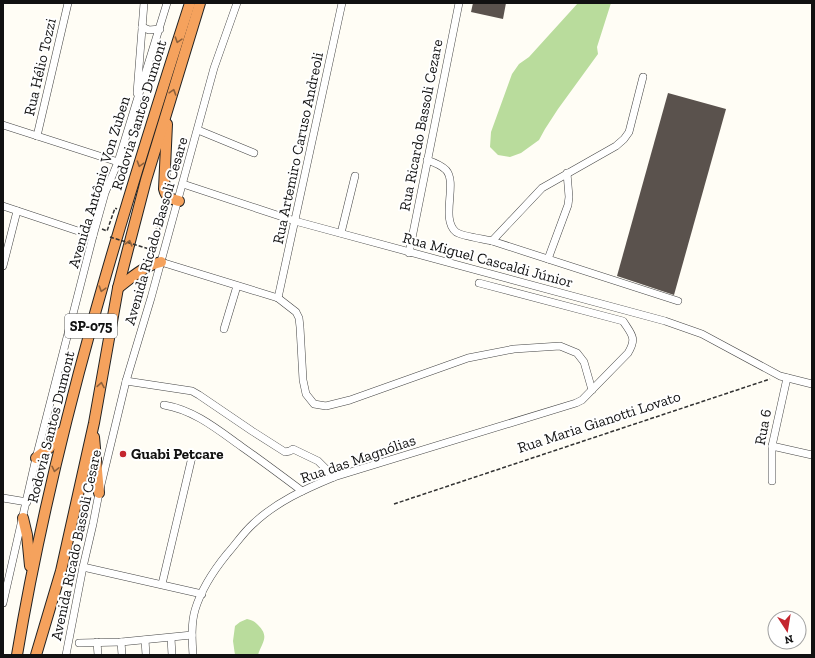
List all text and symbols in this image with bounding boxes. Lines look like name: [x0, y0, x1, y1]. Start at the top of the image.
street label: Rua Hélio Tozzi: [20, 16, 60, 118]
one-way arrow: [174, 36, 183, 43]
street label: Rodovia Santos Dumont: [108, 37, 171, 192]
street label: Rua Ricardo Bassoli Cezare: [396, 38, 446, 212]
street label: Rua Artemiro Caruso Andreoli: [269, 50, 327, 246]
one-way arrow: [168, 88, 177, 95]
street label: Avenida Antônio Von Zuben: [64, 94, 134, 270]
street label: Avenida Ricado Bassoli Cesare: [121, 135, 191, 327]
one-way arrow: [136, 161, 145, 168]
street label: Rua Miguel Cascaldi Júnior: [401, 229, 575, 291]
one-way arrow: [125, 240, 133, 247]
one-way arrow: [98, 285, 107, 292]
road number: SP-075: [65, 314, 117, 338]
street label: Rodovia Santos Dumont: [23, 349, 79, 505]
one-way arrow: [96, 381, 105, 388]
street label: Rua Maria Gianotti Lovato: [515, 387, 683, 457]
street label: Rua 6: [751, 407, 775, 447]
street label: Rua das Magnólias: [298, 431, 418, 487]
place label: Guabi Petcare: [131, 445, 224, 463]
street label: Avenida Ricado Bassoli Cesare: [47, 448, 105, 642]
marker: Guabi Petcare: [118, 449, 128, 459]
one-way arrow: [52, 466, 60, 472]
north arrow: [767, 610, 807, 650]
text: N: [783, 632, 794, 647]

